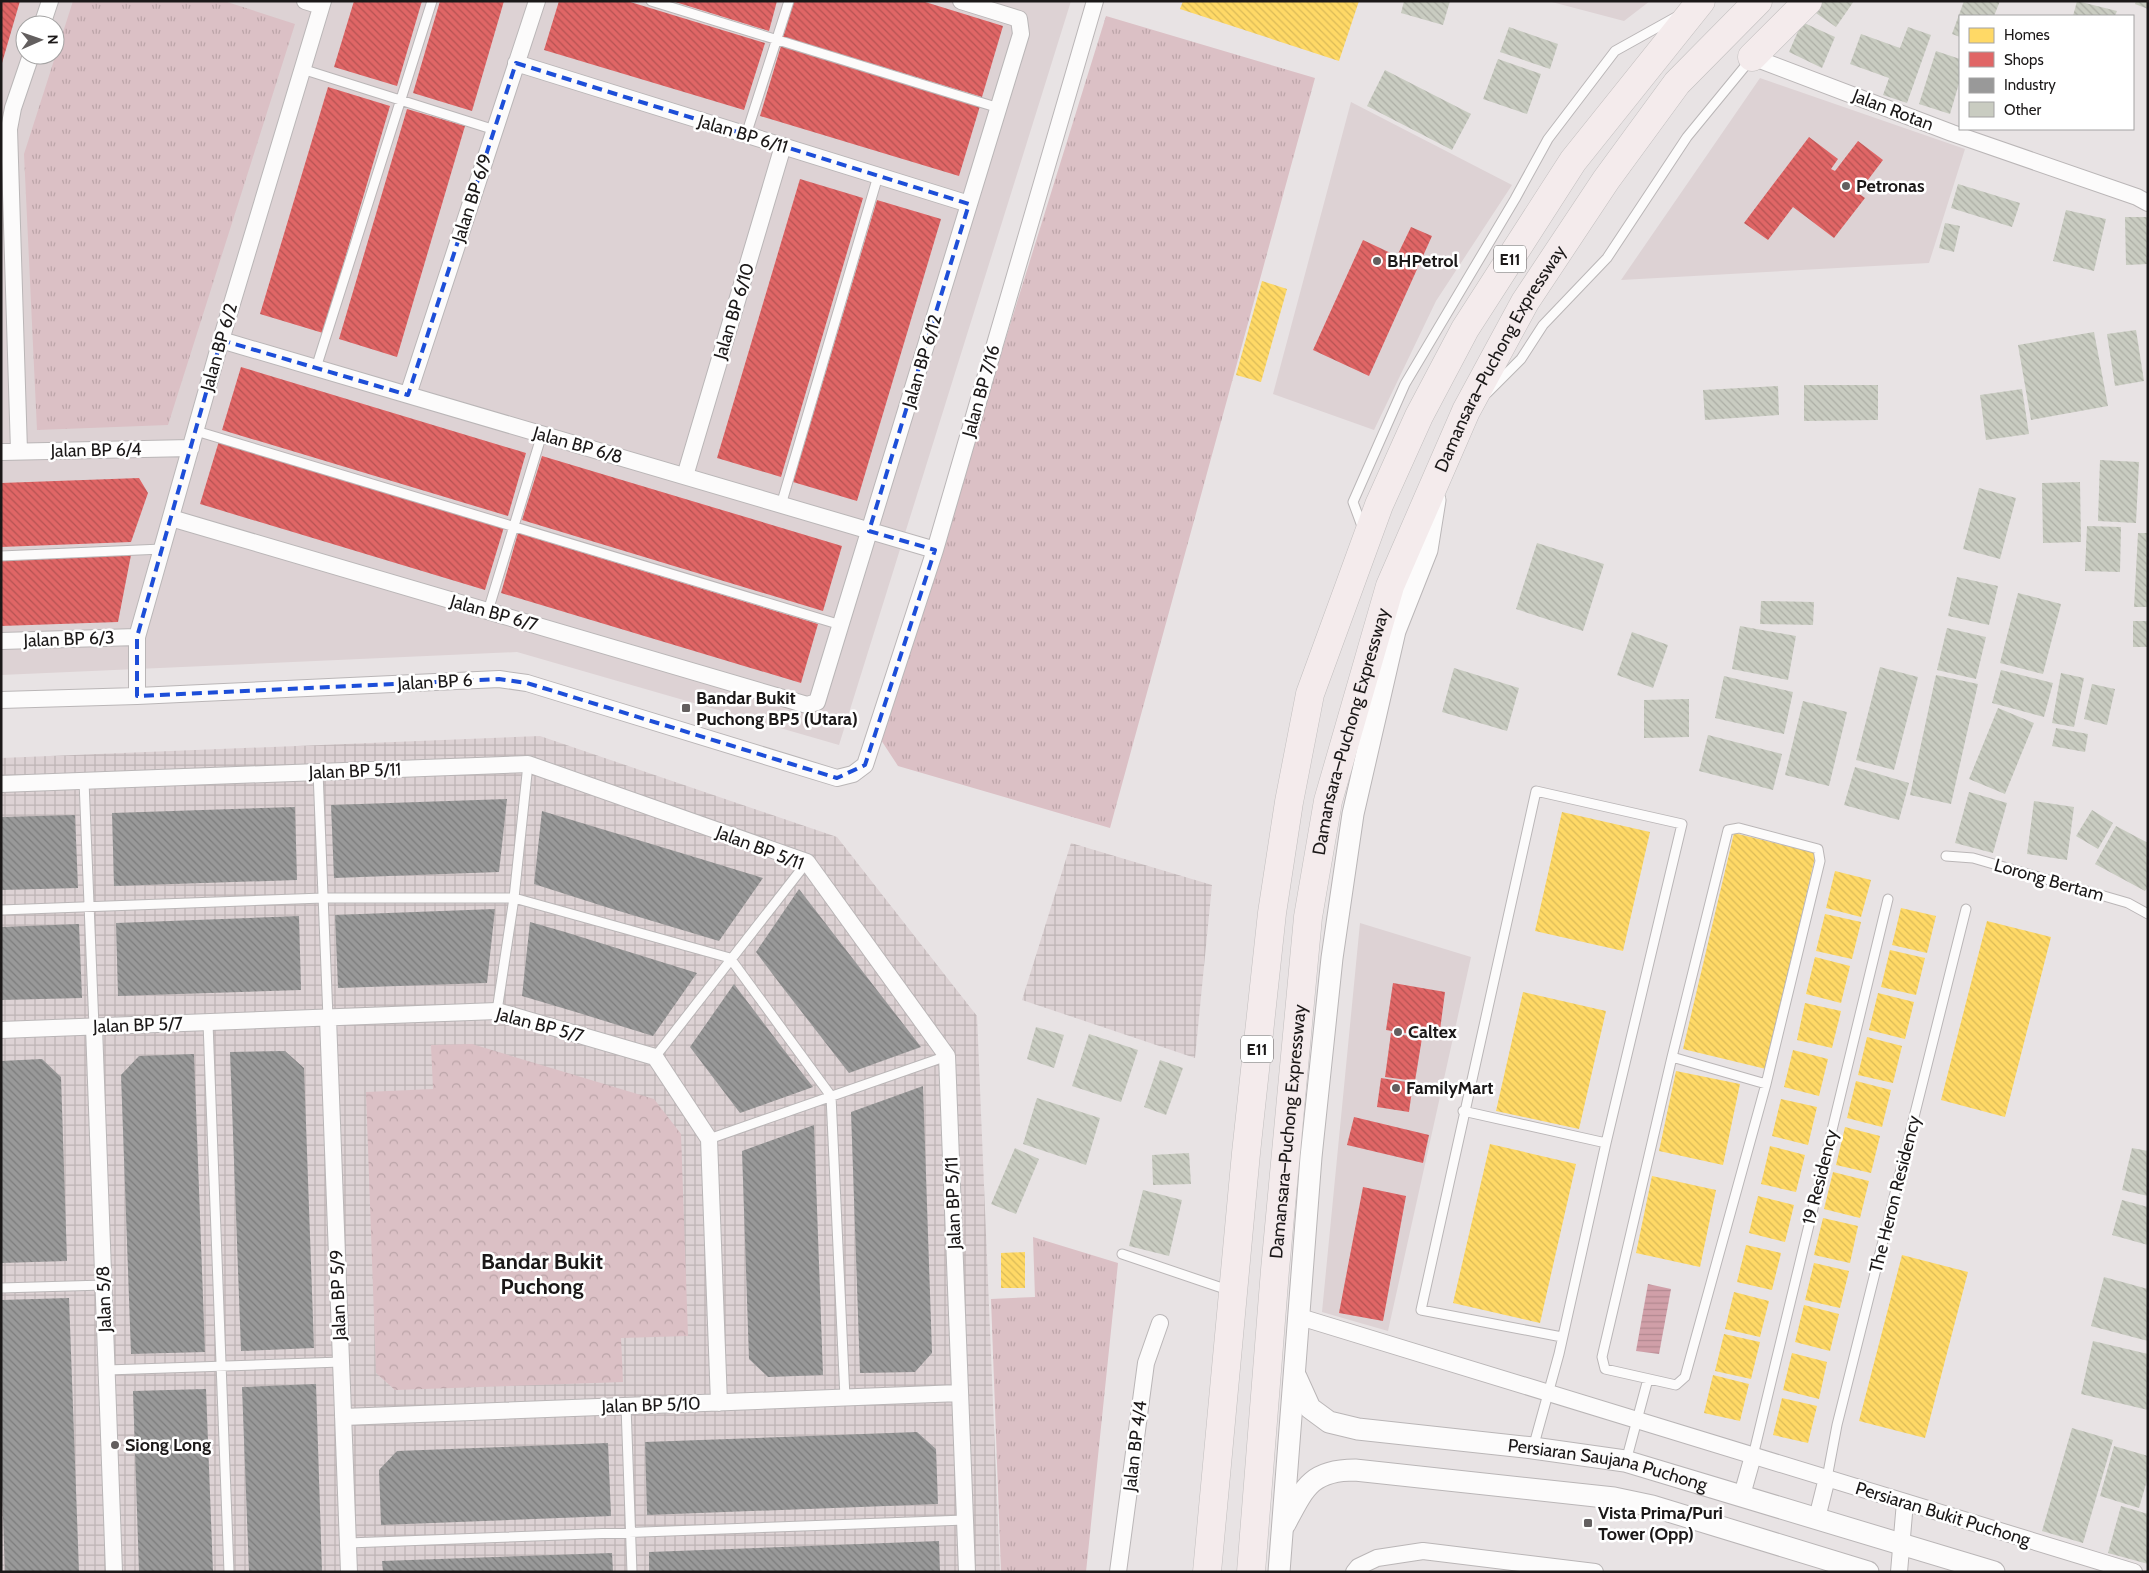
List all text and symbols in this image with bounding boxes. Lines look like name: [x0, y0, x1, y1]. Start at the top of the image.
north arrow: [15, 15, 65, 65]
legend: [1959, 15, 2134, 130]
text: Homes: [2004, 26, 2050, 44]
text: N: [44, 34, 62, 45]
text: Shops: [2004, 51, 2044, 69]
text: Industry: [2004, 76, 2056, 94]
street label: Jalan Rotan: [1848, 84, 1937, 136]
text: Other: [2004, 101, 2041, 119]
street label: Jalan BP 6/11: [694, 110, 791, 158]
street label: Jalan BP 6/9: [447, 151, 497, 246]
place label: Petronas: [1856, 175, 1925, 197]
marker: Petronas: [1840, 180, 1852, 192]
street label: Damansara–Puchong Expressway: [1430, 241, 1571, 475]
road number: E11: [1494, 245, 1526, 272]
place label: BHPetrol: [1387, 250, 1458, 272]
marker: BHPetrol: [1371, 255, 1383, 267]
street label: Jalan BP 6/10: [709, 260, 759, 363]
street label: Jalan BP 6/2: [196, 300, 242, 395]
street label: Jalan BP 6/12: [897, 312, 947, 411]
street label: Jalan BP 7/16: [957, 342, 1005, 441]
street label: Jalan BP 6/8: [530, 421, 625, 468]
street label: Jalan BP 6/4: [49, 438, 142, 462]
street label: Jalan BP 6/7: [447, 590, 540, 636]
street label: Damansara–Puchong Expressway: [1308, 605, 1394, 857]
street label: Jalan BP 6/3: [22, 626, 115, 652]
street label: Jalan BP 6: [396, 669, 473, 695]
place label: Bandar Bukit Puchong BP5 (Utara): [696, 687, 858, 730]
marker: Bandar Bukit Puchong BP5 (Utara): [680, 702, 692, 714]
street label: Jalan BP 5/11: [307, 758, 402, 784]
street label: Jalan BP 5/11: [712, 821, 807, 875]
street label: Lorong Bertam: [1992, 854, 2106, 906]
street label: Jalan BP 5/7: [493, 1003, 586, 1047]
street label: Damansara–Puchong Expressway: [1265, 1003, 1311, 1260]
street label: Jalan BP 5/7: [92, 1012, 183, 1038]
place label: Caltex: [1408, 1021, 1457, 1043]
marker: Caltex: [1392, 1026, 1404, 1038]
road number: E11: [1241, 1036, 1273, 1062]
place label: FamilyMart: [1406, 1077, 1493, 1099]
marker: FamilyMart: [1390, 1082, 1402, 1094]
street label: The Heron Residency: [1865, 1113, 1925, 1275]
street label: 19 Residency: [1798, 1127, 1842, 1227]
street label: Jalan BP 5/11: [940, 1156, 966, 1251]
district label: Bandar Bukit Puchong: [481, 1248, 603, 1300]
street label: Jalan BP 5/9: [325, 1249, 351, 1342]
street label: Jalan 5/8: [92, 1265, 116, 1334]
street label: Jalan BP 5/10: [600, 1392, 701, 1418]
street label: Jalan BP 4/4: [1118, 1399, 1151, 1494]
place label: Siong Long: [125, 1434, 211, 1456]
street label: Persiaran Saujana Puchong: [1507, 1434, 1711, 1496]
marker: Siong Long: [109, 1439, 121, 1451]
street label: Persiaran Bukit Puchong: [1853, 1477, 2034, 1551]
place label: Vista Prima/Puri Tower (Opp): [1598, 1502, 1723, 1545]
marker: Vista Prima/Puri Tower (Opp): [1582, 1517, 1594, 1529]

